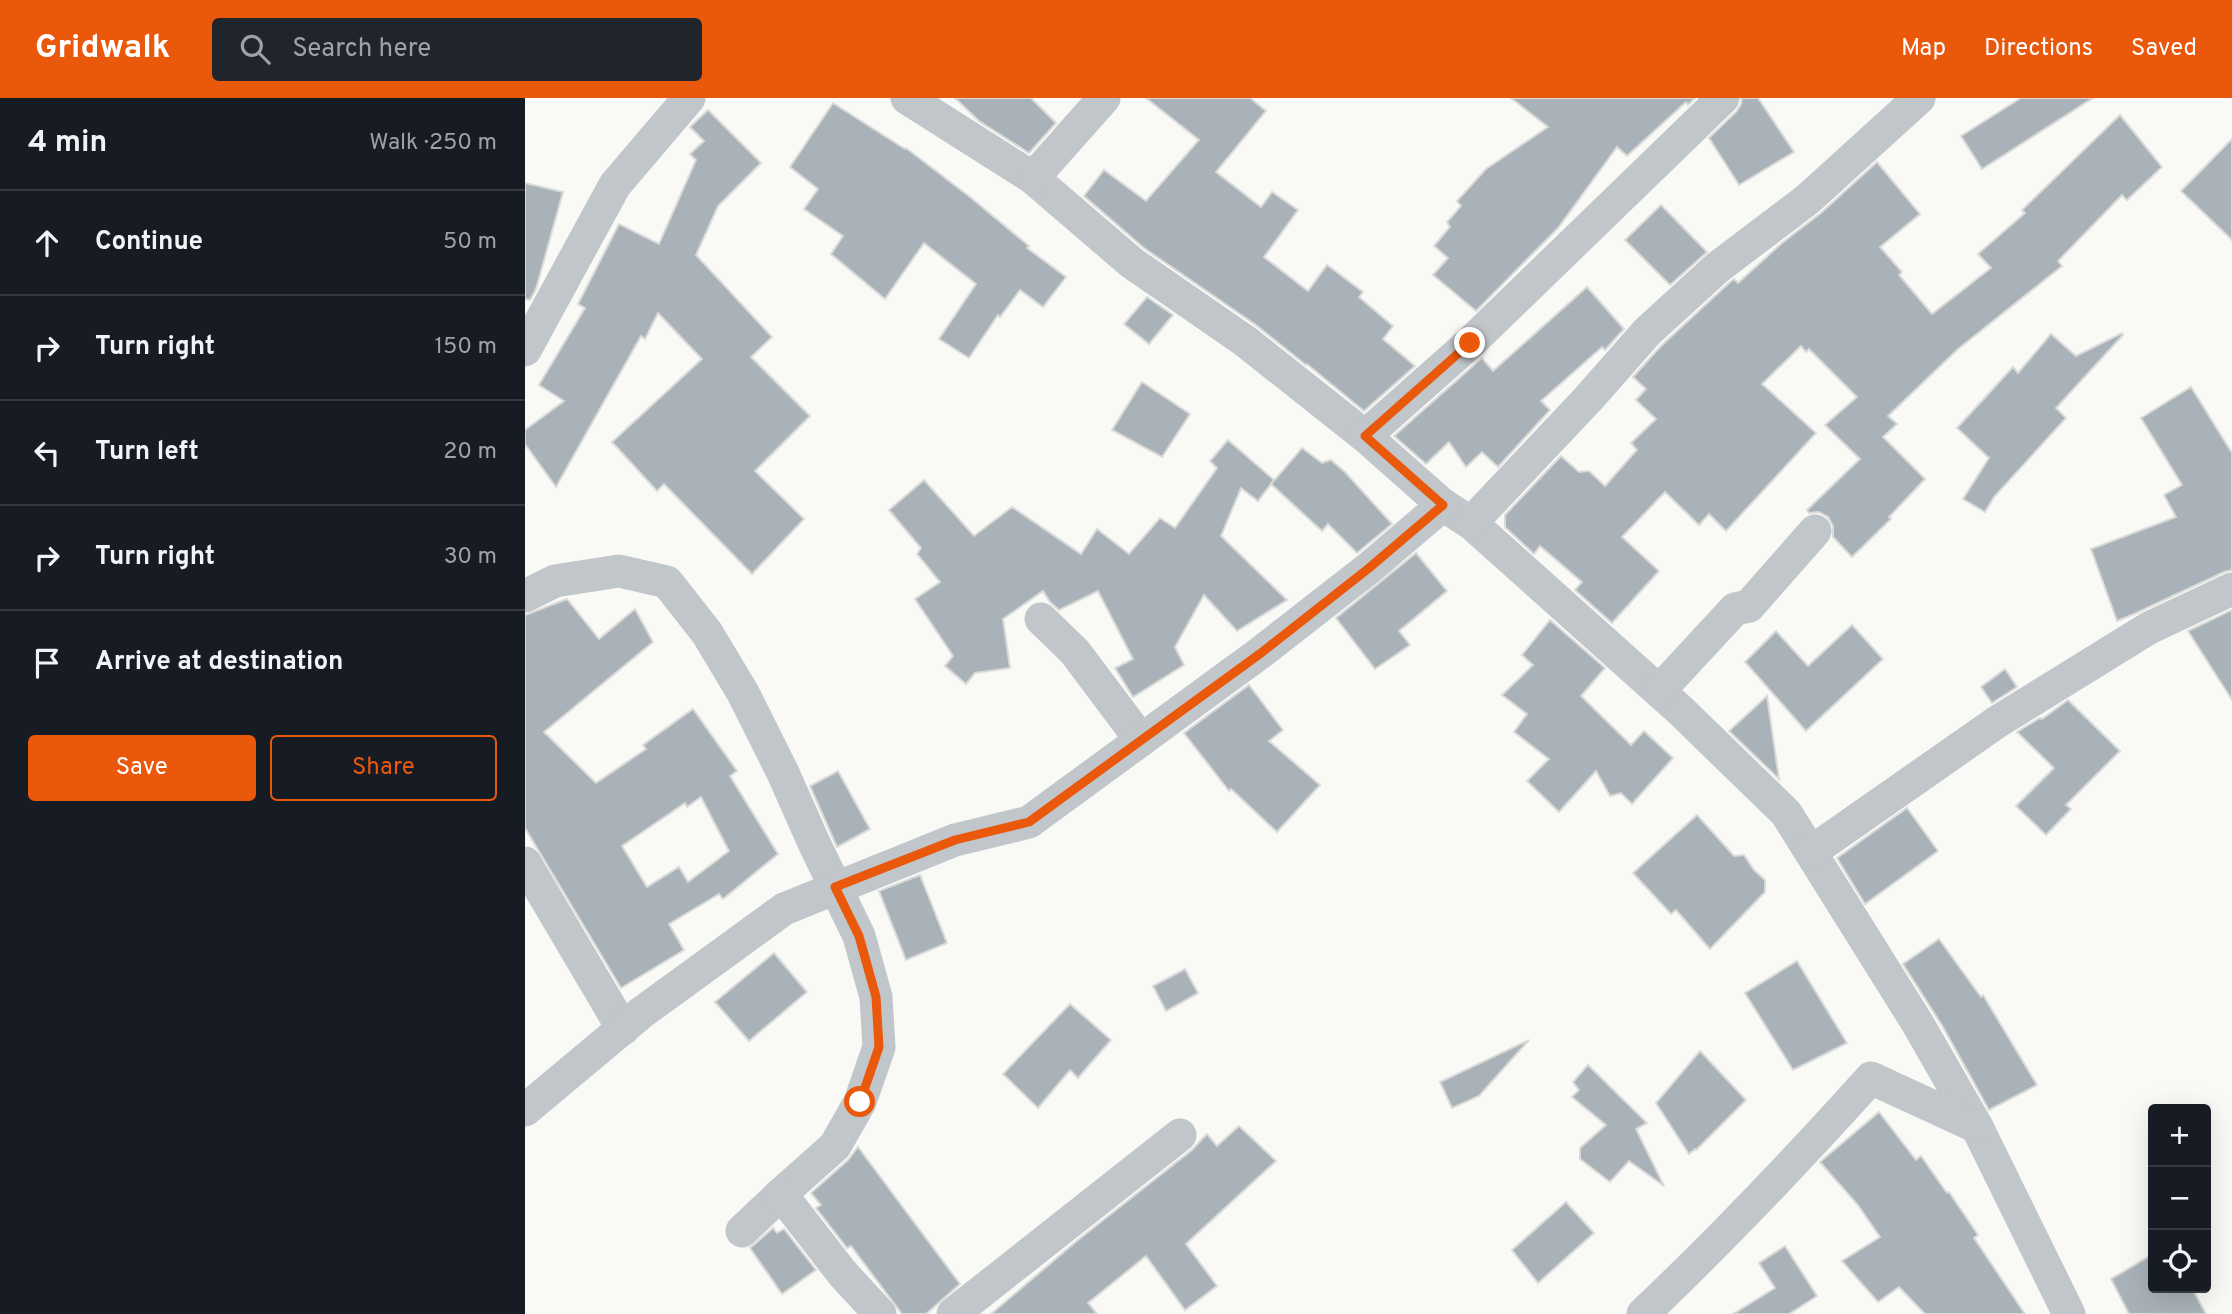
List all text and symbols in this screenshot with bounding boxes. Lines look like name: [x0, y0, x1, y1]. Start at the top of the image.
search box: [212, 18, 702, 81]
text: Gridwalk: [35, 28, 170, 70]
icon: search: [236, 30, 274, 68]
text: Search here: [292, 33, 431, 66]
text: Map: [1901, 34, 1946, 64]
text: Directions: [1984, 34, 2093, 64]
text: Saved: [2131, 34, 2197, 64]
text: 4 min: [28, 125, 107, 162]
text: Walk · 250 m: [369, 129, 497, 158]
icon: ahead: [28, 224, 66, 262]
text: Continue: [95, 226, 203, 259]
text: 50 m: [443, 228, 497, 257]
route end: [1454, 327, 1485, 358]
icon: right: [28, 329, 66, 367]
text: Turn right: [95, 331, 215, 364]
text: 150 m: [435, 333, 497, 362]
icon: left: [28, 434, 66, 472]
text: Turn left: [95, 436, 199, 469]
text: 20 m: [443, 438, 497, 467]
icon: right: [28, 539, 66, 577]
text: Turn right: [95, 541, 215, 574]
text: 30 m: [444, 543, 497, 572]
icon: arrive: [28, 644, 66, 682]
text: Arrive at destination: [95, 646, 343, 679]
button: Save: [28, 735, 256, 801]
button: Share: [270, 735, 497, 801]
route start: [844, 1086, 875, 1117]
map controls: [2148, 1104, 2211, 1293]
button: +: [2148, 1104, 2211, 1167]
button: −: [2148, 1167, 2211, 1230]
button: locate: [2148, 1230, 2211, 1293]

